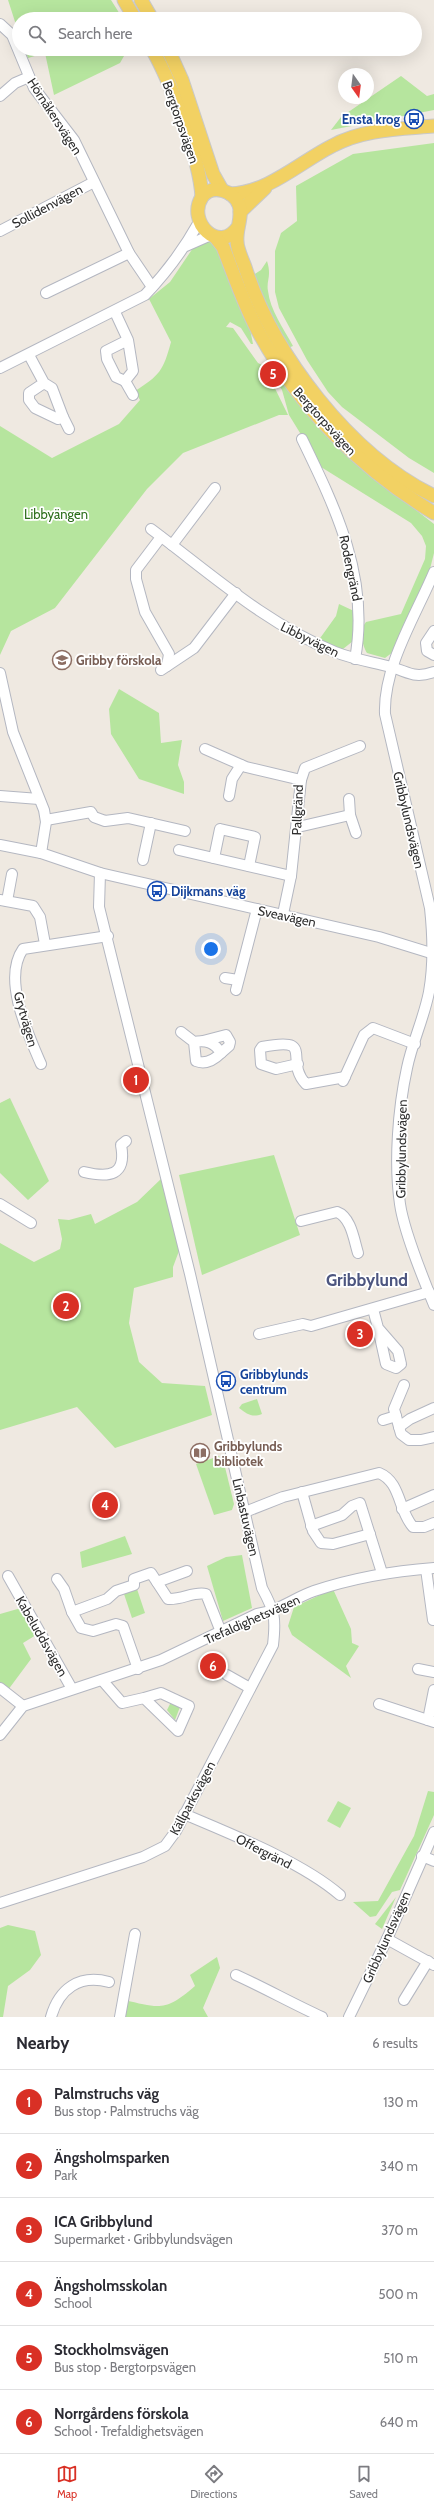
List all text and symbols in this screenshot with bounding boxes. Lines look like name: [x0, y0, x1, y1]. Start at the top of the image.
search box: [12, 12, 422, 56]
icon: search: [26, 23, 48, 45]
text: Search here: [58, 25, 133, 43]
north arrow: [338, 68, 374, 104]
street label: Hörnåkersvägen: [24, 75, 86, 157]
street label: Bergtorpsvägen: [159, 79, 203, 165]
bus stop icon: Ensta krog: [403, 108, 425, 130]
place label: Ensta krog: [342, 111, 400, 127]
street label: Sollidenvägen: [9, 181, 85, 231]
pin: 5: [260, 359, 286, 389]
street label: Bergtorpsvägen: [290, 384, 360, 458]
park label: Libbyängen: [24, 506, 88, 522]
street label: Rodengränd: [336, 534, 366, 602]
street label: Libbyvägen: [278, 618, 342, 660]
school or university icon: Gribby förskola: [51, 649, 73, 671]
place label: Gribby förskola: [76, 652, 162, 668]
street label: Gribbylundsvägen: [390, 770, 428, 870]
street label: Pallgränd: [288, 784, 306, 836]
bus stop icon: Dijkmans väg: [146, 880, 168, 902]
place label: Dijkmans väg: [171, 883, 246, 899]
street label: Sveavägen: [256, 902, 318, 930]
your location: [201, 939, 221, 959]
street label: Grytvägen: [10, 990, 42, 1048]
pin: 1: [123, 1065, 149, 1095]
street label: Gribbylundsvägen: [392, 1099, 410, 1199]
district label: Gribbylund: [326, 1270, 408, 1290]
pin: 2: [53, 1291, 79, 1321]
pin: 3: [347, 1319, 373, 1349]
place label: Gribbylunds centrum: [240, 1366, 309, 1397]
bus stop icon: Gribbylunds centrum: [215, 1370, 237, 1392]
place label: Gribbylunds bibliotek: [214, 1438, 283, 1469]
library icon: Gribbylunds bibliotek: [189, 1442, 211, 1464]
street label: Linbastuvägen: [229, 1476, 263, 1558]
pin: 4: [92, 1490, 118, 1520]
street label: Trefaldighetsvägen: [202, 1591, 302, 1647]
street label: Kabeluddsvägen: [13, 1593, 71, 1679]
pin: 6: [200, 1651, 226, 1681]
street label: Källparksvägen: [166, 1758, 218, 1838]
street label: Offergränd: [233, 1830, 295, 1872]
street label: Gribbylundsvägen: [359, 1888, 413, 1986]
text: Nearby: [16, 2033, 69, 2053]
text: 6 results: [372, 2035, 418, 2051]
text: Palmstruchs väg: [54, 2085, 159, 2103]
text: 1: [27, 2094, 31, 2110]
text: 130 m: [383, 2094, 418, 2110]
text: Bus stop · Palmstruchs väg: [54, 2103, 199, 2119]
text: Ängsholmsparken: [54, 2149, 170, 2167]
text: 2: [26, 2158, 32, 2174]
text: 340 m: [380, 2158, 418, 2174]
text: Park: [54, 2167, 77, 2183]
text: ICA Gribbylund: [54, 2213, 153, 2231]
text: 3: [25, 2222, 33, 2238]
text: 370 m: [381, 2222, 418, 2238]
text: Supermarket · Gribbylundsvägen: [54, 2231, 233, 2247]
text: Ängsholmsskolan: [54, 2277, 167, 2295]
text: 4: [25, 2286, 33, 2302]
text: 500 m: [378, 2286, 418, 2302]
text: School: [54, 2295, 92, 2311]
text: Stockholmsvägen: [54, 2341, 169, 2359]
text: 5: [26, 2350, 32, 2366]
text: 510 m: [383, 2350, 418, 2366]
text: Bus stop · Bergtorpsvägen: [54, 2359, 196, 2375]
text: Norrgårdens förskola: [54, 2405, 189, 2423]
text: 6: [25, 2414, 33, 2430]
text: 640 m: [380, 2414, 418, 2430]
text: School · Trefaldighetsvägen: [54, 2423, 204, 2439]
tab: Map: [56, 2463, 78, 2501]
tab: Directions: [190, 2463, 237, 2501]
tab: Saved: [349, 2463, 378, 2501]

